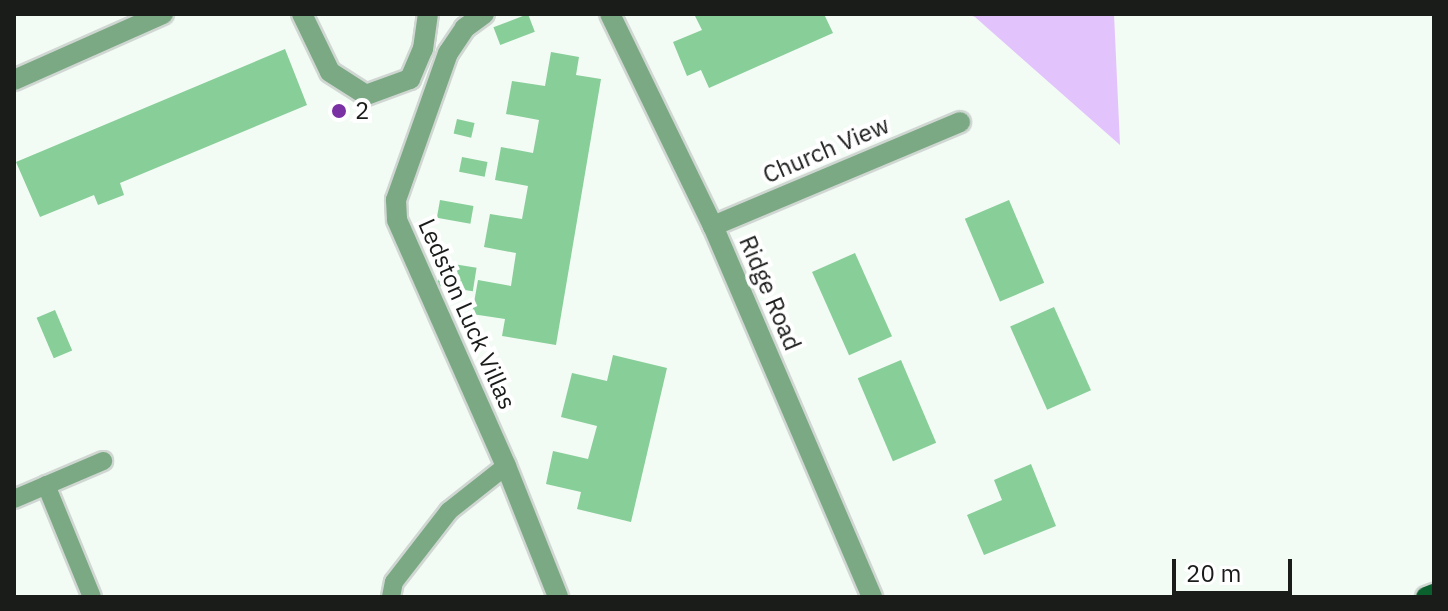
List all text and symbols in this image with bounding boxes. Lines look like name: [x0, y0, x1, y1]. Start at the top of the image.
place label: 2: [355, 97, 369, 125]
marker: 2: [330, 102, 348, 120]
street label: Church View: [759, 111, 893, 189]
street label: Ledston Luck Villas: [412, 214, 522, 414]
street label: Ridge Road: [733, 231, 807, 355]
scale bar: [1176, 543, 1296, 593]
text: 20 m: [1186, 557, 1241, 589]

